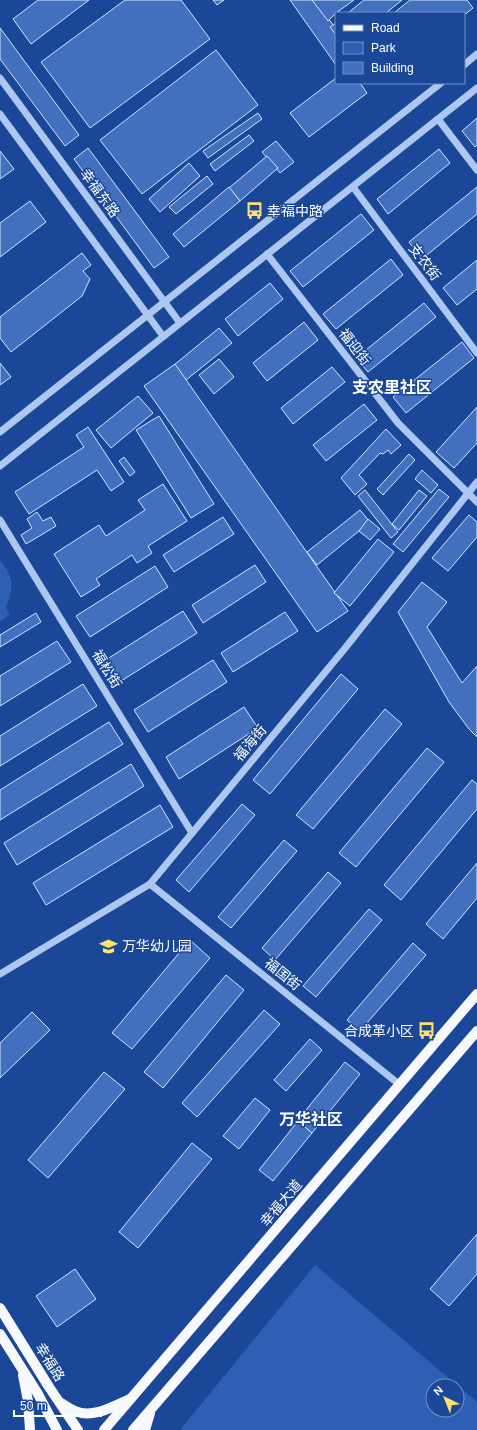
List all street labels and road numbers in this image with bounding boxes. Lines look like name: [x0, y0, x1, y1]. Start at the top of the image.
street label: 幸福东路: [77, 166, 123, 220]
street label: 支农街: [406, 240, 444, 284]
street label: 福迎街: [336, 326, 374, 368]
street label: 福松街: [89, 647, 125, 691]
street label: 福海街: [230, 722, 270, 764]
street label: 福国街: [262, 955, 304, 993]
street label: 幸福大道: [257, 1176, 305, 1230]
street label: 幸福路: [32, 1340, 68, 1384]

